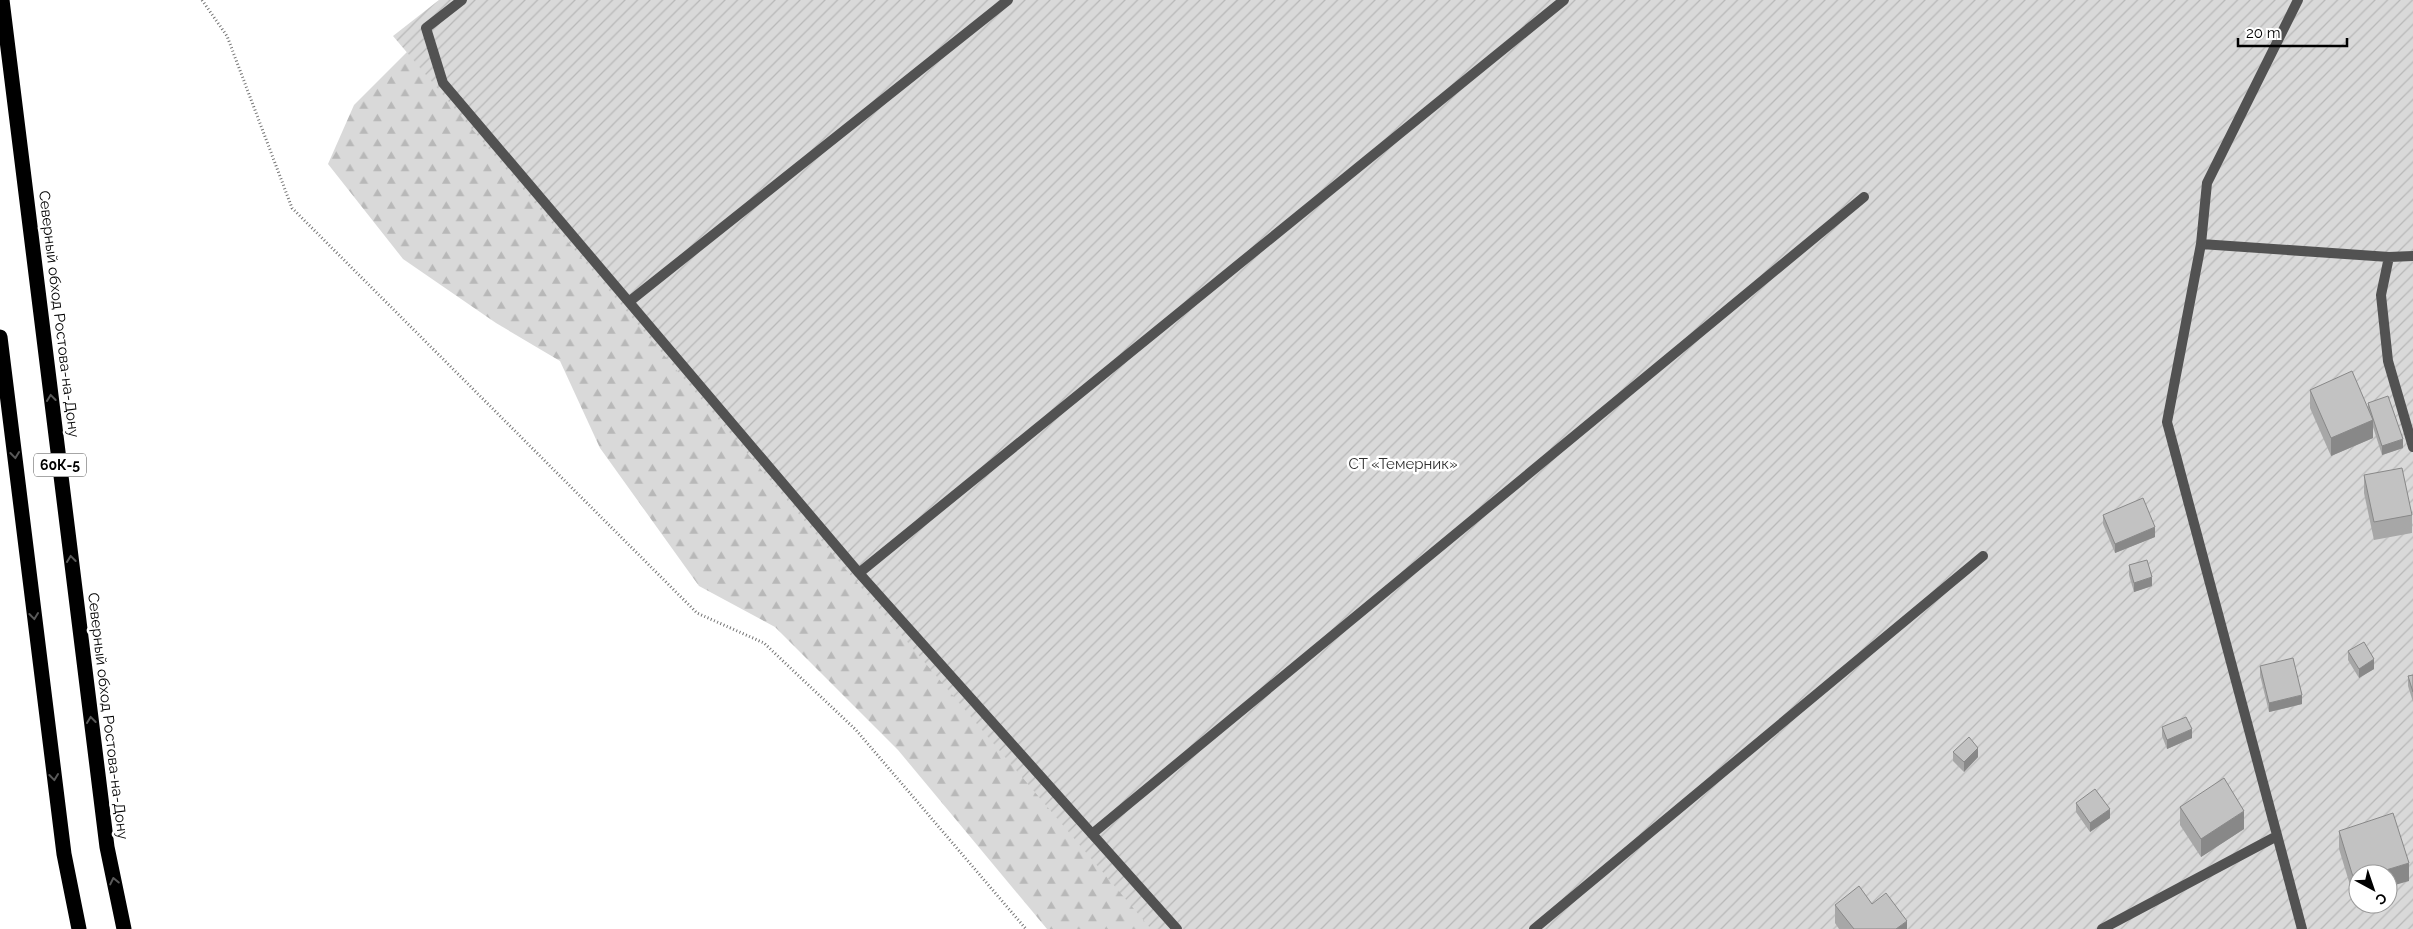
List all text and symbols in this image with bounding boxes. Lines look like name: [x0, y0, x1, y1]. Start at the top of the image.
scale bar: [2238, 15, 2347, 47]
text: 20 m: [2246, 24, 2281, 42]
street label: Северный обход Ростова-на-Дону: [35, 189, 83, 439]
one-way arrow: [47, 394, 57, 402]
one-way arrow: [9, 450, 19, 459]
road number: 60К-5: [34, 454, 86, 476]
park label: СТ «Темерник»: [1348, 455, 1458, 473]
one-way arrow: [66, 555, 77, 563]
street label: Северный обход Ростова-на-Дону: [84, 591, 132, 841]
one-way arrow: [28, 612, 39, 620]
one-way arrow: [86, 716, 97, 724]
one-way arrow: [48, 773, 59, 781]
north arrow: [2348, 864, 2398, 914]
one-way arrow: [109, 877, 120, 886]
text: С: [2372, 890, 2390, 908]

